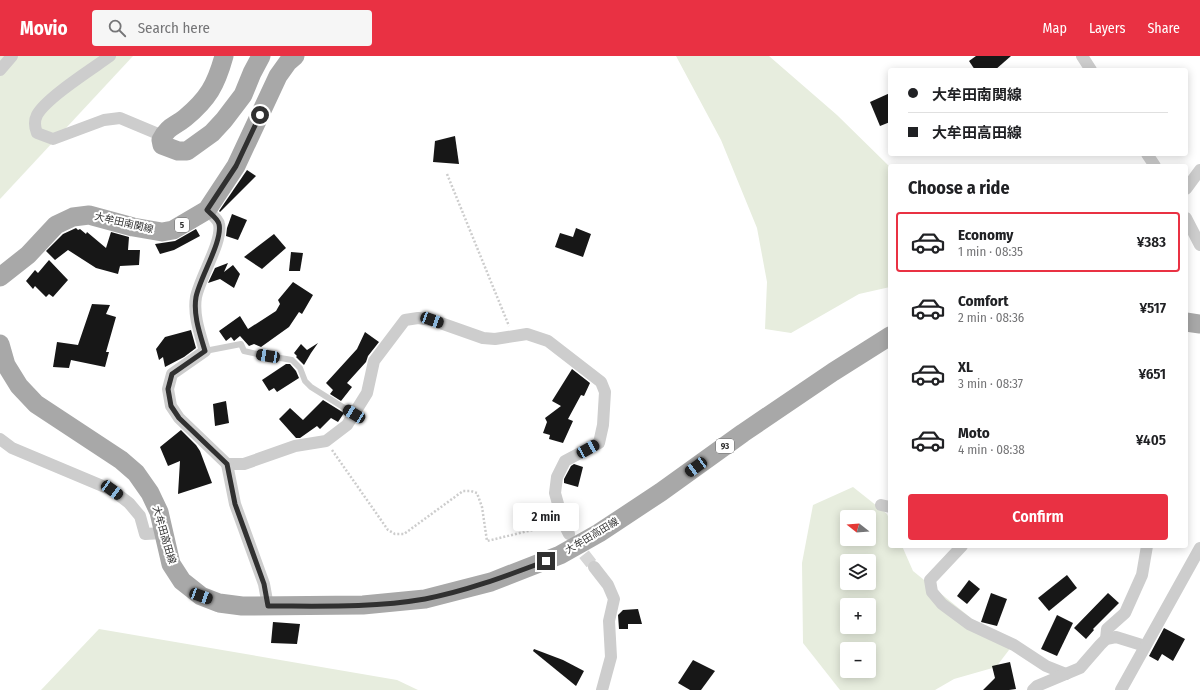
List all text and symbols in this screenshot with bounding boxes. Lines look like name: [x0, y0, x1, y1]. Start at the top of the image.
search box: [92, 10, 372, 46]
text: Movio: [20, 17, 68, 40]
icon: search: [106, 17, 128, 39]
text: Search here: [138, 19, 210, 37]
text: Map: [1043, 20, 1067, 37]
text: Layers: [1089, 20, 1125, 37]
text: Share: [1147, 20, 1180, 37]
text: 大牟田南関線: [932, 86, 1022, 104]
route start: [251, 106, 269, 124]
text: 大牟田高田線: [932, 124, 1022, 142]
text: Choose a ride: [908, 177, 1010, 199]
street label: 大牟田南関線: [93, 210, 155, 236]
road number: 5: [175, 218, 189, 232]
icon: car: [910, 224, 946, 260]
text: Economy: [958, 226, 1013, 244]
text: ¥383: [1137, 233, 1166, 251]
text: 1 min · 08:35: [958, 244, 1023, 259]
icon: car: [910, 290, 946, 326]
text: Comfort: [958, 292, 1009, 310]
text: ¥517: [1140, 299, 1166, 317]
car: [419, 310, 445, 330]
text: 2 min · 08:36: [958, 310, 1024, 325]
car: [255, 348, 281, 364]
icon: car: [910, 356, 946, 392]
text: XL: [958, 358, 973, 376]
text: ¥651: [1138, 365, 1166, 383]
text: 3 min · 08:37: [958, 376, 1023, 391]
car: [341, 403, 367, 425]
icon: car: [910, 422, 946, 458]
text: Moto: [958, 424, 990, 442]
text: ¥405: [1136, 431, 1166, 449]
car: [575, 438, 601, 460]
road number: 93: [716, 439, 734, 453]
text: 4 min · 08:38: [958, 442, 1025, 457]
car: [683, 455, 709, 479]
car: [99, 478, 125, 502]
button: Confirm: [908, 494, 1168, 540]
callout: 2 min: [513, 503, 579, 531]
street label: 大牟田高田線: [150, 505, 178, 565]
text: 2 min: [532, 509, 560, 524]
north arrow: [840, 510, 876, 546]
map controls: [840, 510, 876, 678]
street label: 大牟田高田線: [563, 515, 621, 557]
route end: [537, 552, 555, 570]
button: layers: [840, 554, 876, 590]
car: [188, 586, 214, 606]
button: +: [840, 598, 876, 634]
button: −: [840, 642, 876, 678]

